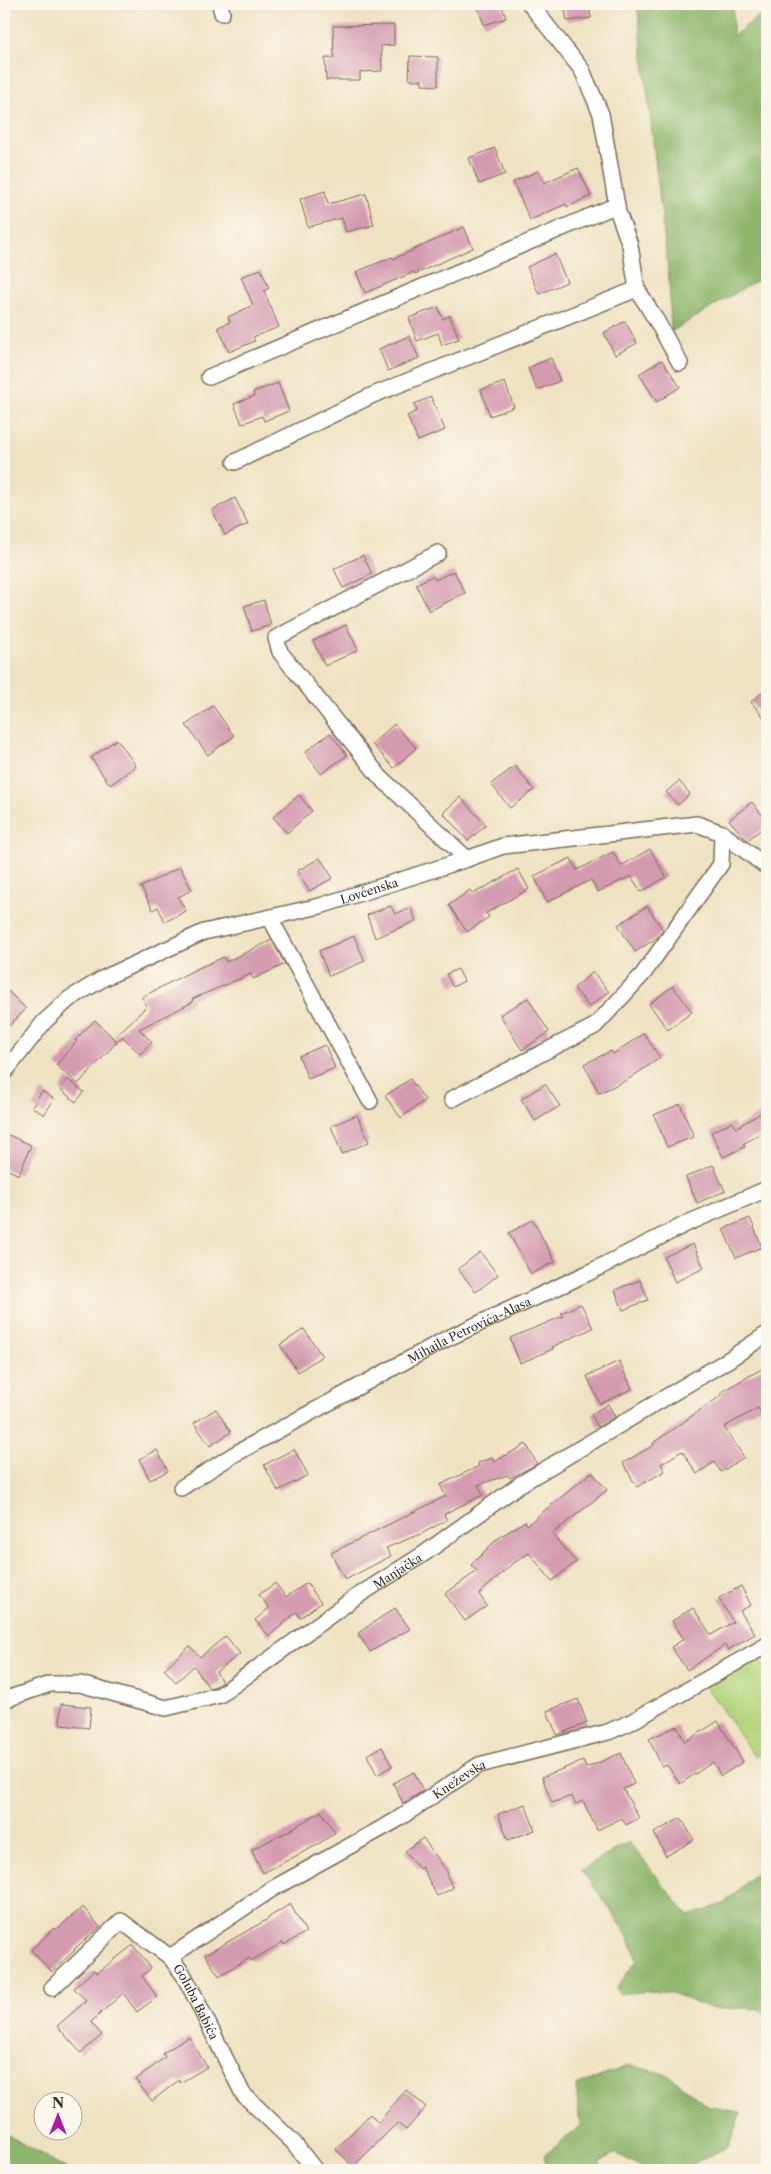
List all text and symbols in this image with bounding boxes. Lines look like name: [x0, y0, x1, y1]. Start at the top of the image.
street label: Lovćenska: [338, 874, 400, 907]
street label: Mihaila Petrovića-Alasa: [405, 1293, 534, 1366]
street label: Manjačka: [370, 1549, 425, 1592]
street label: Kneževska: [429, 1756, 488, 1801]
street label: Goluba Babića: [170, 1961, 222, 2042]
north arrow: [32, 2092, 82, 2142]
text: N: [52, 2094, 64, 2112]

